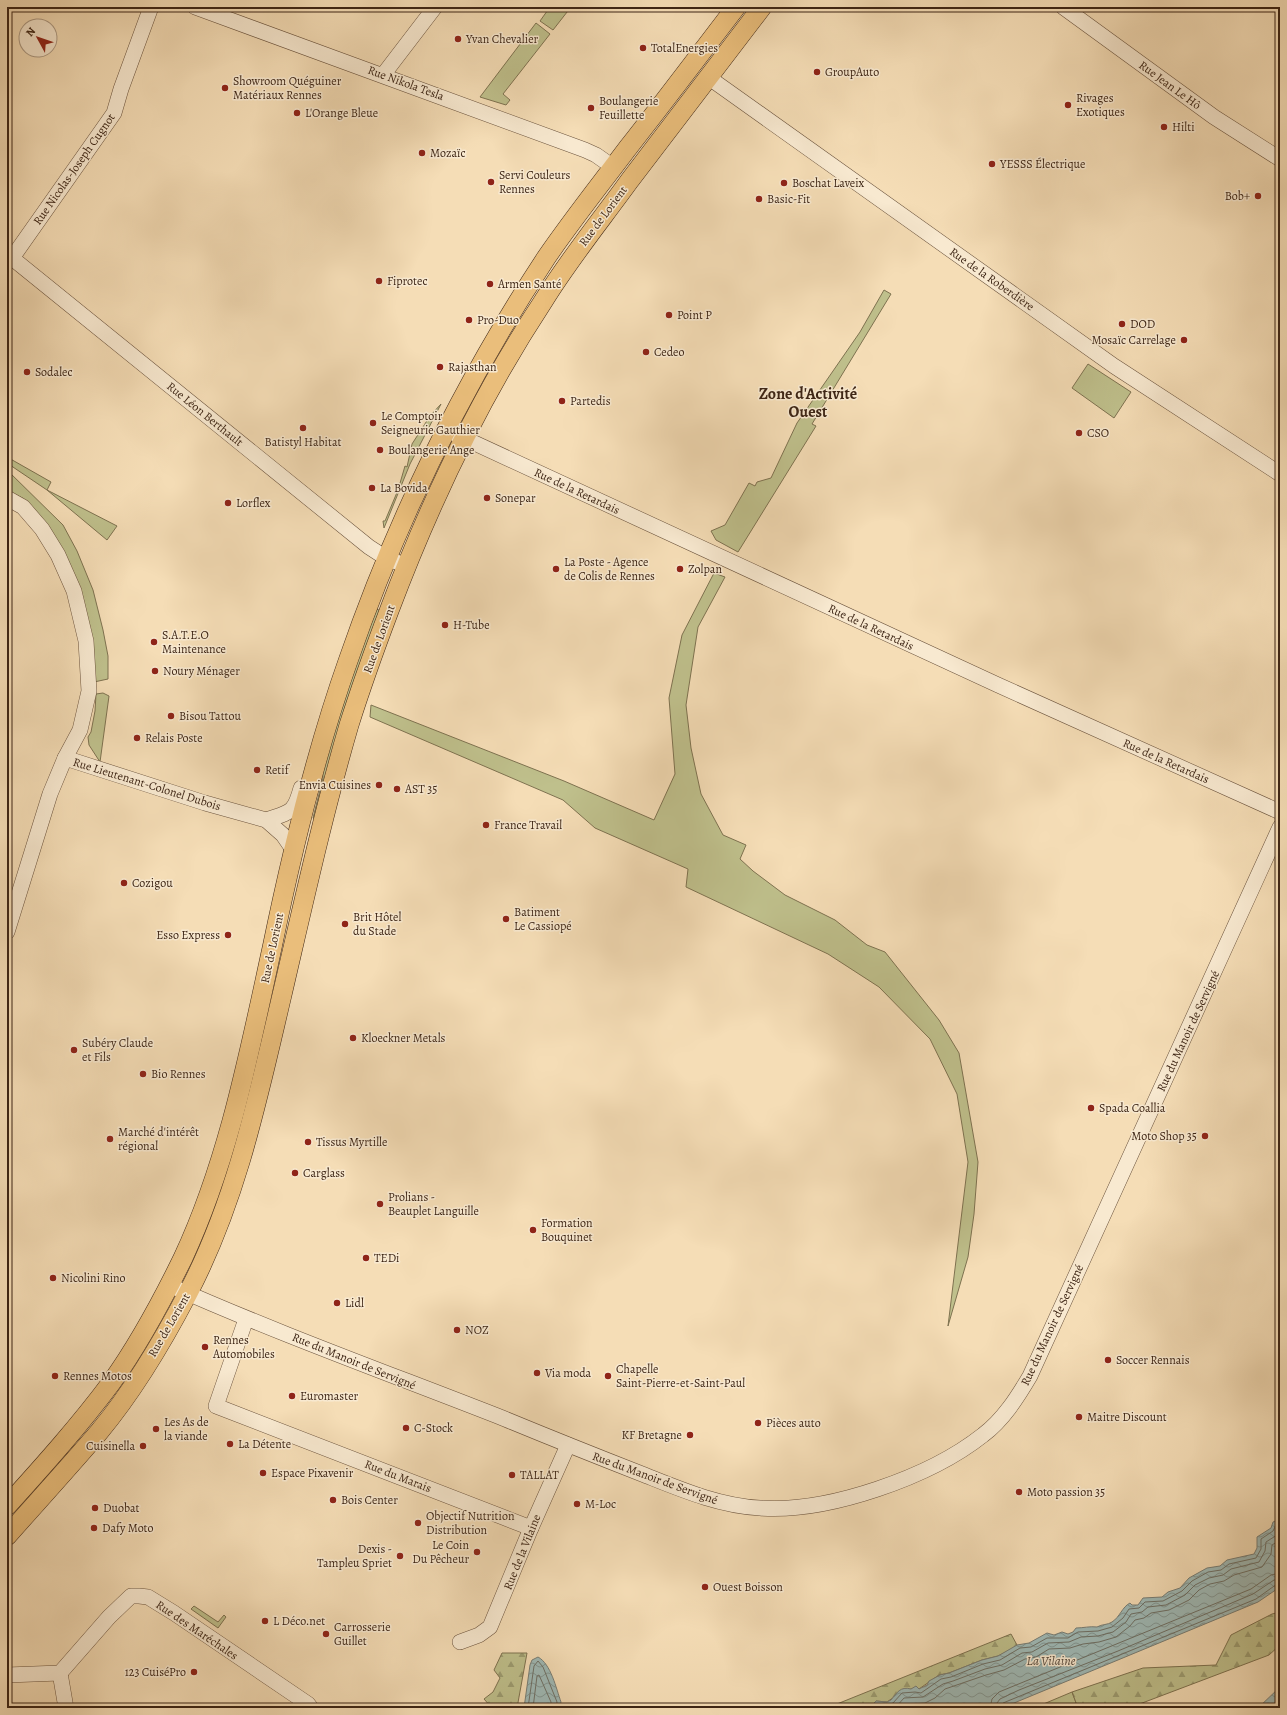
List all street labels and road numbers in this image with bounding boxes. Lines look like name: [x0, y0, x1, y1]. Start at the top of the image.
street label: Rue Jean Le Hô: [1136, 57, 1204, 113]
street label: Rue Nikola Tesla: [366, 62, 447, 104]
street label: Rue Nicolas-Joseph Cugnot: [29, 110, 119, 228]
street label: Rue de Lorient: [575, 183, 631, 249]
street label: Rue de la Roberdière: [946, 244, 1038, 314]
street label: Rue Léon Berthault: [163, 378, 247, 450]
street label: Rue de la Retardais: [532, 464, 623, 518]
street label: Rue de la Retardais: [826, 600, 917, 654]
street label: Rue de Lorient: [359, 603, 399, 675]
street label: Rue de la Retardais: [1120, 735, 1212, 787]
street label: Rue Lieutenant-Colonel Dubois: [71, 754, 223, 814]
street label: Rue de Lorient: [257, 911, 287, 985]
street label: Rue du Manoir de Servigné: [1153, 968, 1223, 1094]
street label: Rue du Manoir de Servigné: [1017, 1262, 1087, 1388]
street label: Rue de Lorient: [144, 1290, 194, 1360]
street label: Rue du Manoir de Servigné: [290, 1329, 418, 1393]
street label: Rue du Manoir de Servigné: [590, 1448, 720, 1508]
street label: Rue du Marais: [362, 1456, 434, 1496]
street label: Rue de la Vilaine: [500, 1512, 544, 1592]
street label: Rue des Maréchales: [153, 1597, 241, 1664]

